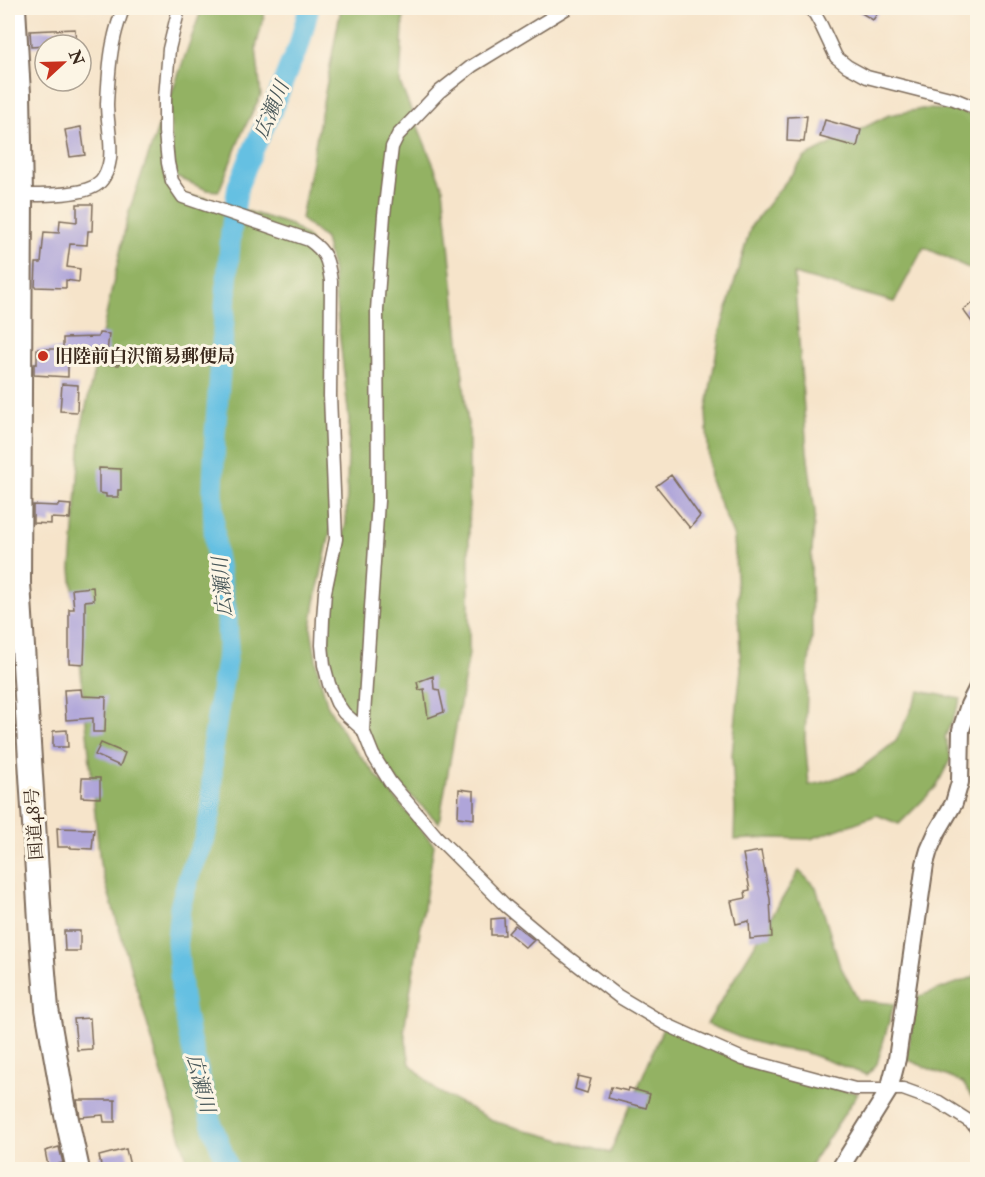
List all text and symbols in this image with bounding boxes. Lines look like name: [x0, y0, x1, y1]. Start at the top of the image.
north arrow: [33, 33, 93, 93]
text: N: [64, 46, 88, 69]
water label: 広瀬川: [248, 76, 295, 143]
place label: 旧陸前白沢簡易郵便局: [55, 345, 235, 368]
marker: 旧陸前白沢簡易郵便局: [36, 349, 50, 363]
water label: 広瀬川: [207, 554, 238, 618]
street label: 国道48号: [21, 787, 48, 861]
water label: 広瀬川: [181, 1051, 221, 1117]

